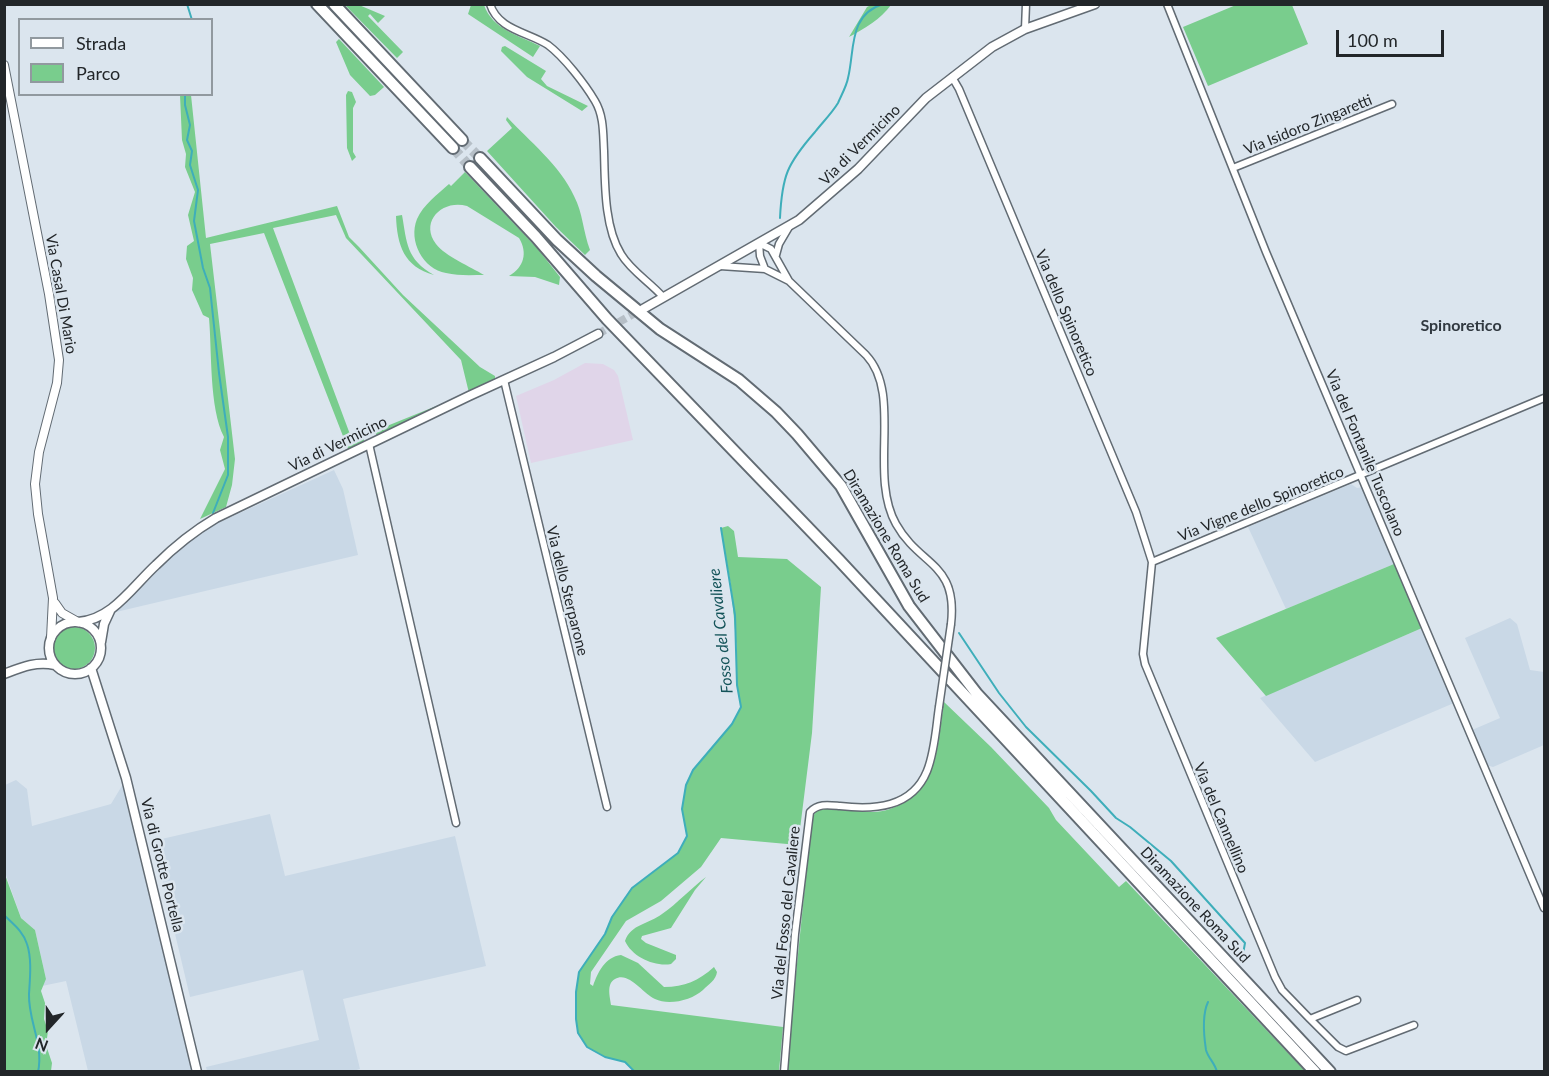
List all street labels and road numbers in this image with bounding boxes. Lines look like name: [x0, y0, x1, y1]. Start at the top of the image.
street label: Via Isidoro Zingaretti: [1241, 91, 1375, 159]
street label: Via di Vermicino: [816, 101, 904, 189]
street label: Via Casal Di Mario: [42, 233, 80, 355]
street label: Via dello Spinoretico: [1031, 247, 1101, 379]
street label: Via del Fontanile Tuscolano: [1322, 367, 1408, 539]
street label: Via di Vermicino: [286, 412, 390, 476]
street label: Via Vigne dello Spinoretico: [1176, 462, 1346, 546]
street label: Diramazione Roma Sud: [839, 466, 933, 606]
street label: Via dello Sterparone: [542, 524, 592, 658]
street label: Via del Cannellino: [1190, 760, 1252, 876]
street label: Via di Grotte Portella: [137, 796, 187, 934]
street label: Via del Fosso del Cavaliere: [768, 825, 804, 1001]
street label: Diramazione Roma Sud: [1136, 843, 1254, 967]

